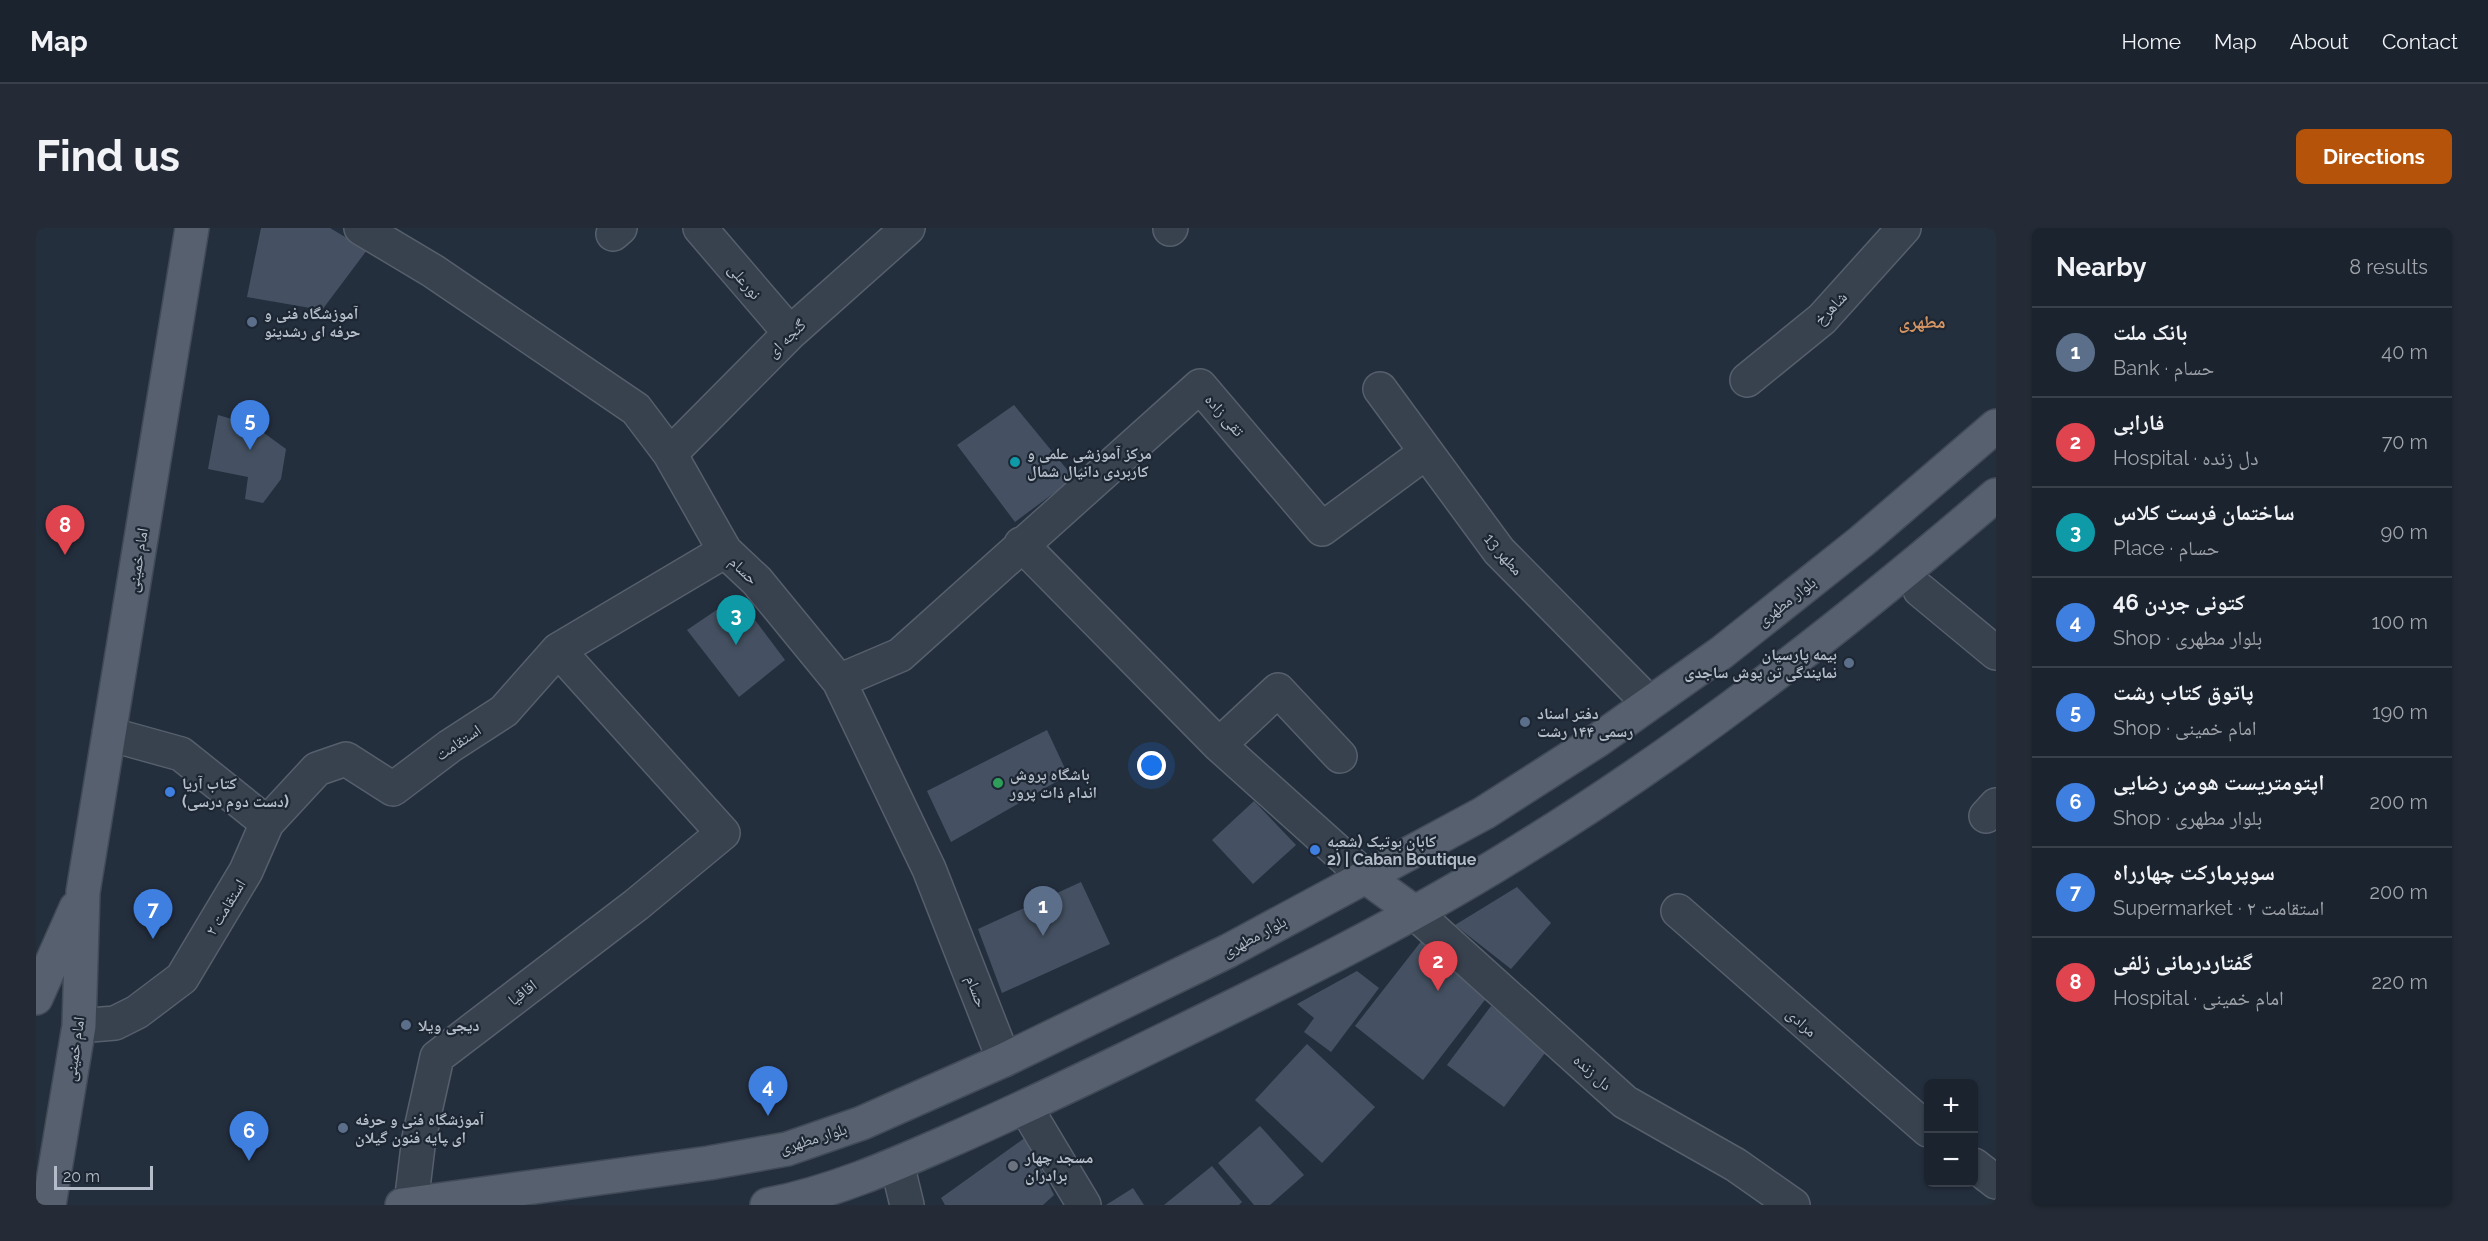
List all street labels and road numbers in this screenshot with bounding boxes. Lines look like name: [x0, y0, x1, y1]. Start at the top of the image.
street label: نورعلی: [723, 259, 765, 304]
street label: شاهرخ: [1810, 288, 1852, 330]
street label: گنجه ای: [763, 315, 811, 362]
street label: تقی زاده: [1200, 390, 1248, 441]
street label: امام خمینی: [123, 526, 153, 594]
street label: مطهر 13: [1480, 529, 1527, 579]
street label: حسام: [725, 552, 762, 589]
street label: بلوار مطهری: [1753, 572, 1820, 631]
street label: استقامت: [432, 720, 485, 764]
street label: استقامت ۲: [201, 876, 250, 939]
street label: بلوار مطهری: [1219, 912, 1290, 962]
street label: حسام: [961, 973, 991, 1010]
street label: اقاقیا: [504, 975, 540, 1009]
street label: مرادی: [1782, 1004, 1821, 1042]
street label: امام خمینی: [61, 1015, 89, 1083]
street label: دل زنده: [1569, 1050, 1616, 1095]
street label: بلوار مطهری: [777, 1119, 850, 1159]

